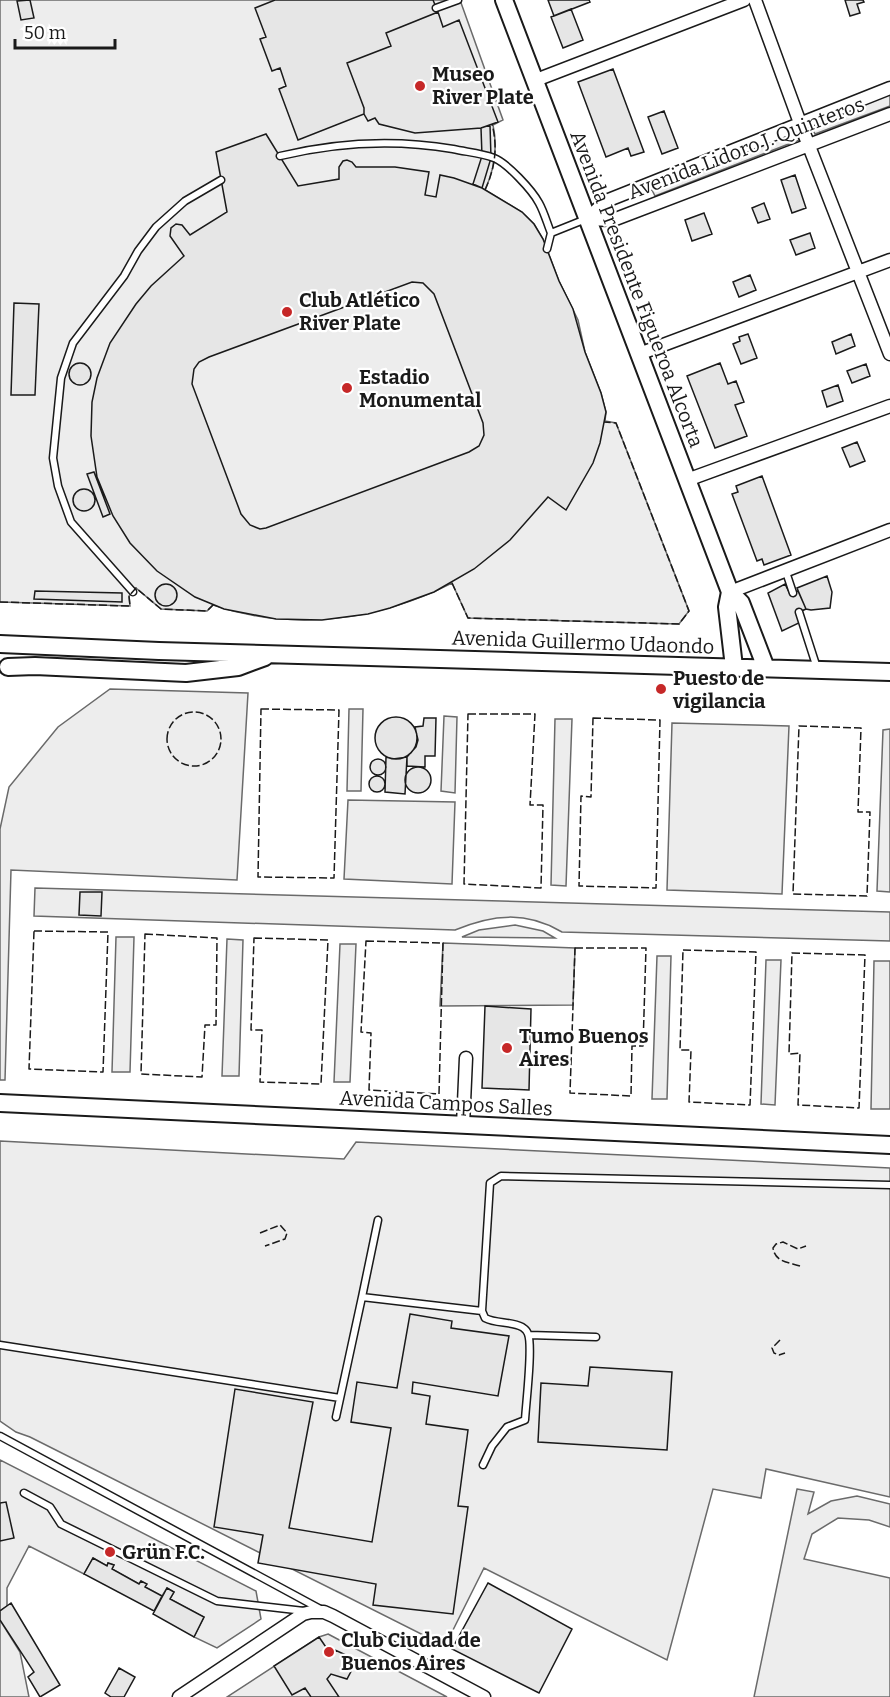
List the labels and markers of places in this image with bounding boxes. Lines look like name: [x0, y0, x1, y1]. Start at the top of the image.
place label: Museo River Plate: [432, 62, 534, 109]
marker: Museo River Plate: [413, 79, 427, 93]
place label: Club Atlético River Plate: [299, 288, 420, 335]
marker: Club Atlético River Plate: [280, 305, 294, 319]
place label: Estadio Monumental: [359, 365, 481, 412]
marker: Estadio Monumental: [340, 381, 354, 395]
place label: Puesto de vigilancia: [672, 666, 766, 713]
marker: Puesto de vigilancia: [654, 682, 668, 696]
place label: Tumo Buenos Aires: [519, 1024, 649, 1071]
marker: Tumo Buenos Aires: [500, 1041, 514, 1055]
place label: Grün F.C.: [122, 1540, 205, 1564]
marker: Grün F.C.: [103, 1545, 117, 1559]
place label: Club Ciudad de Buenos Aires: [341, 1628, 481, 1675]
marker: Club Ciudad de Buenos Aires: [322, 1645, 336, 1659]

